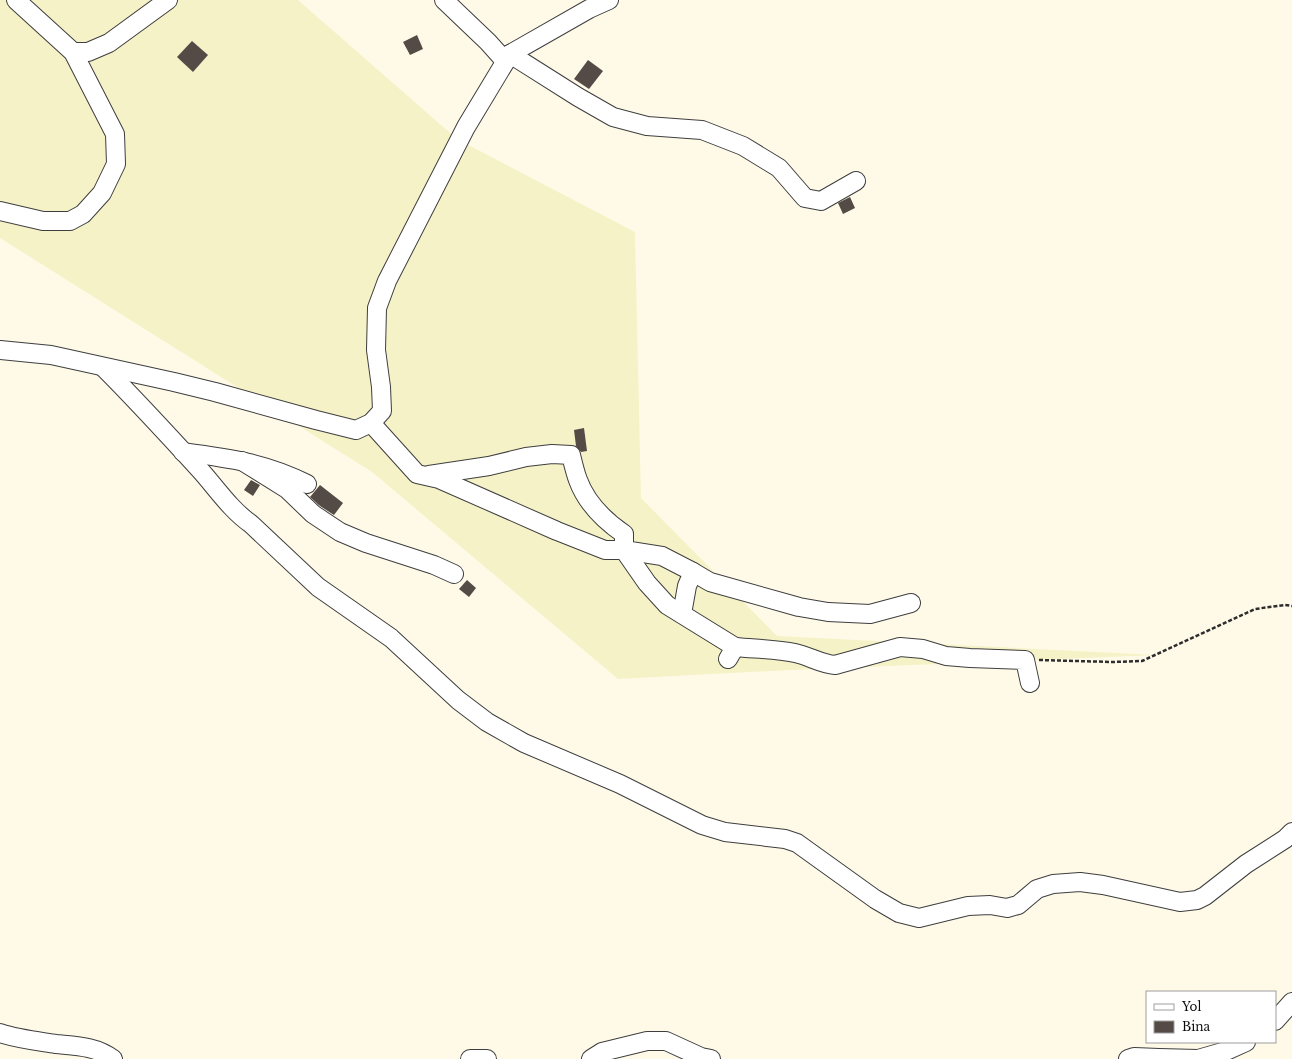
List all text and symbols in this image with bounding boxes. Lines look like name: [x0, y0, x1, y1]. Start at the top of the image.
legend: [1146, 991, 1276, 1043]
text: Yol: [1181, 999, 1201, 1014]
text: Bina: [1182, 1019, 1211, 1034]

